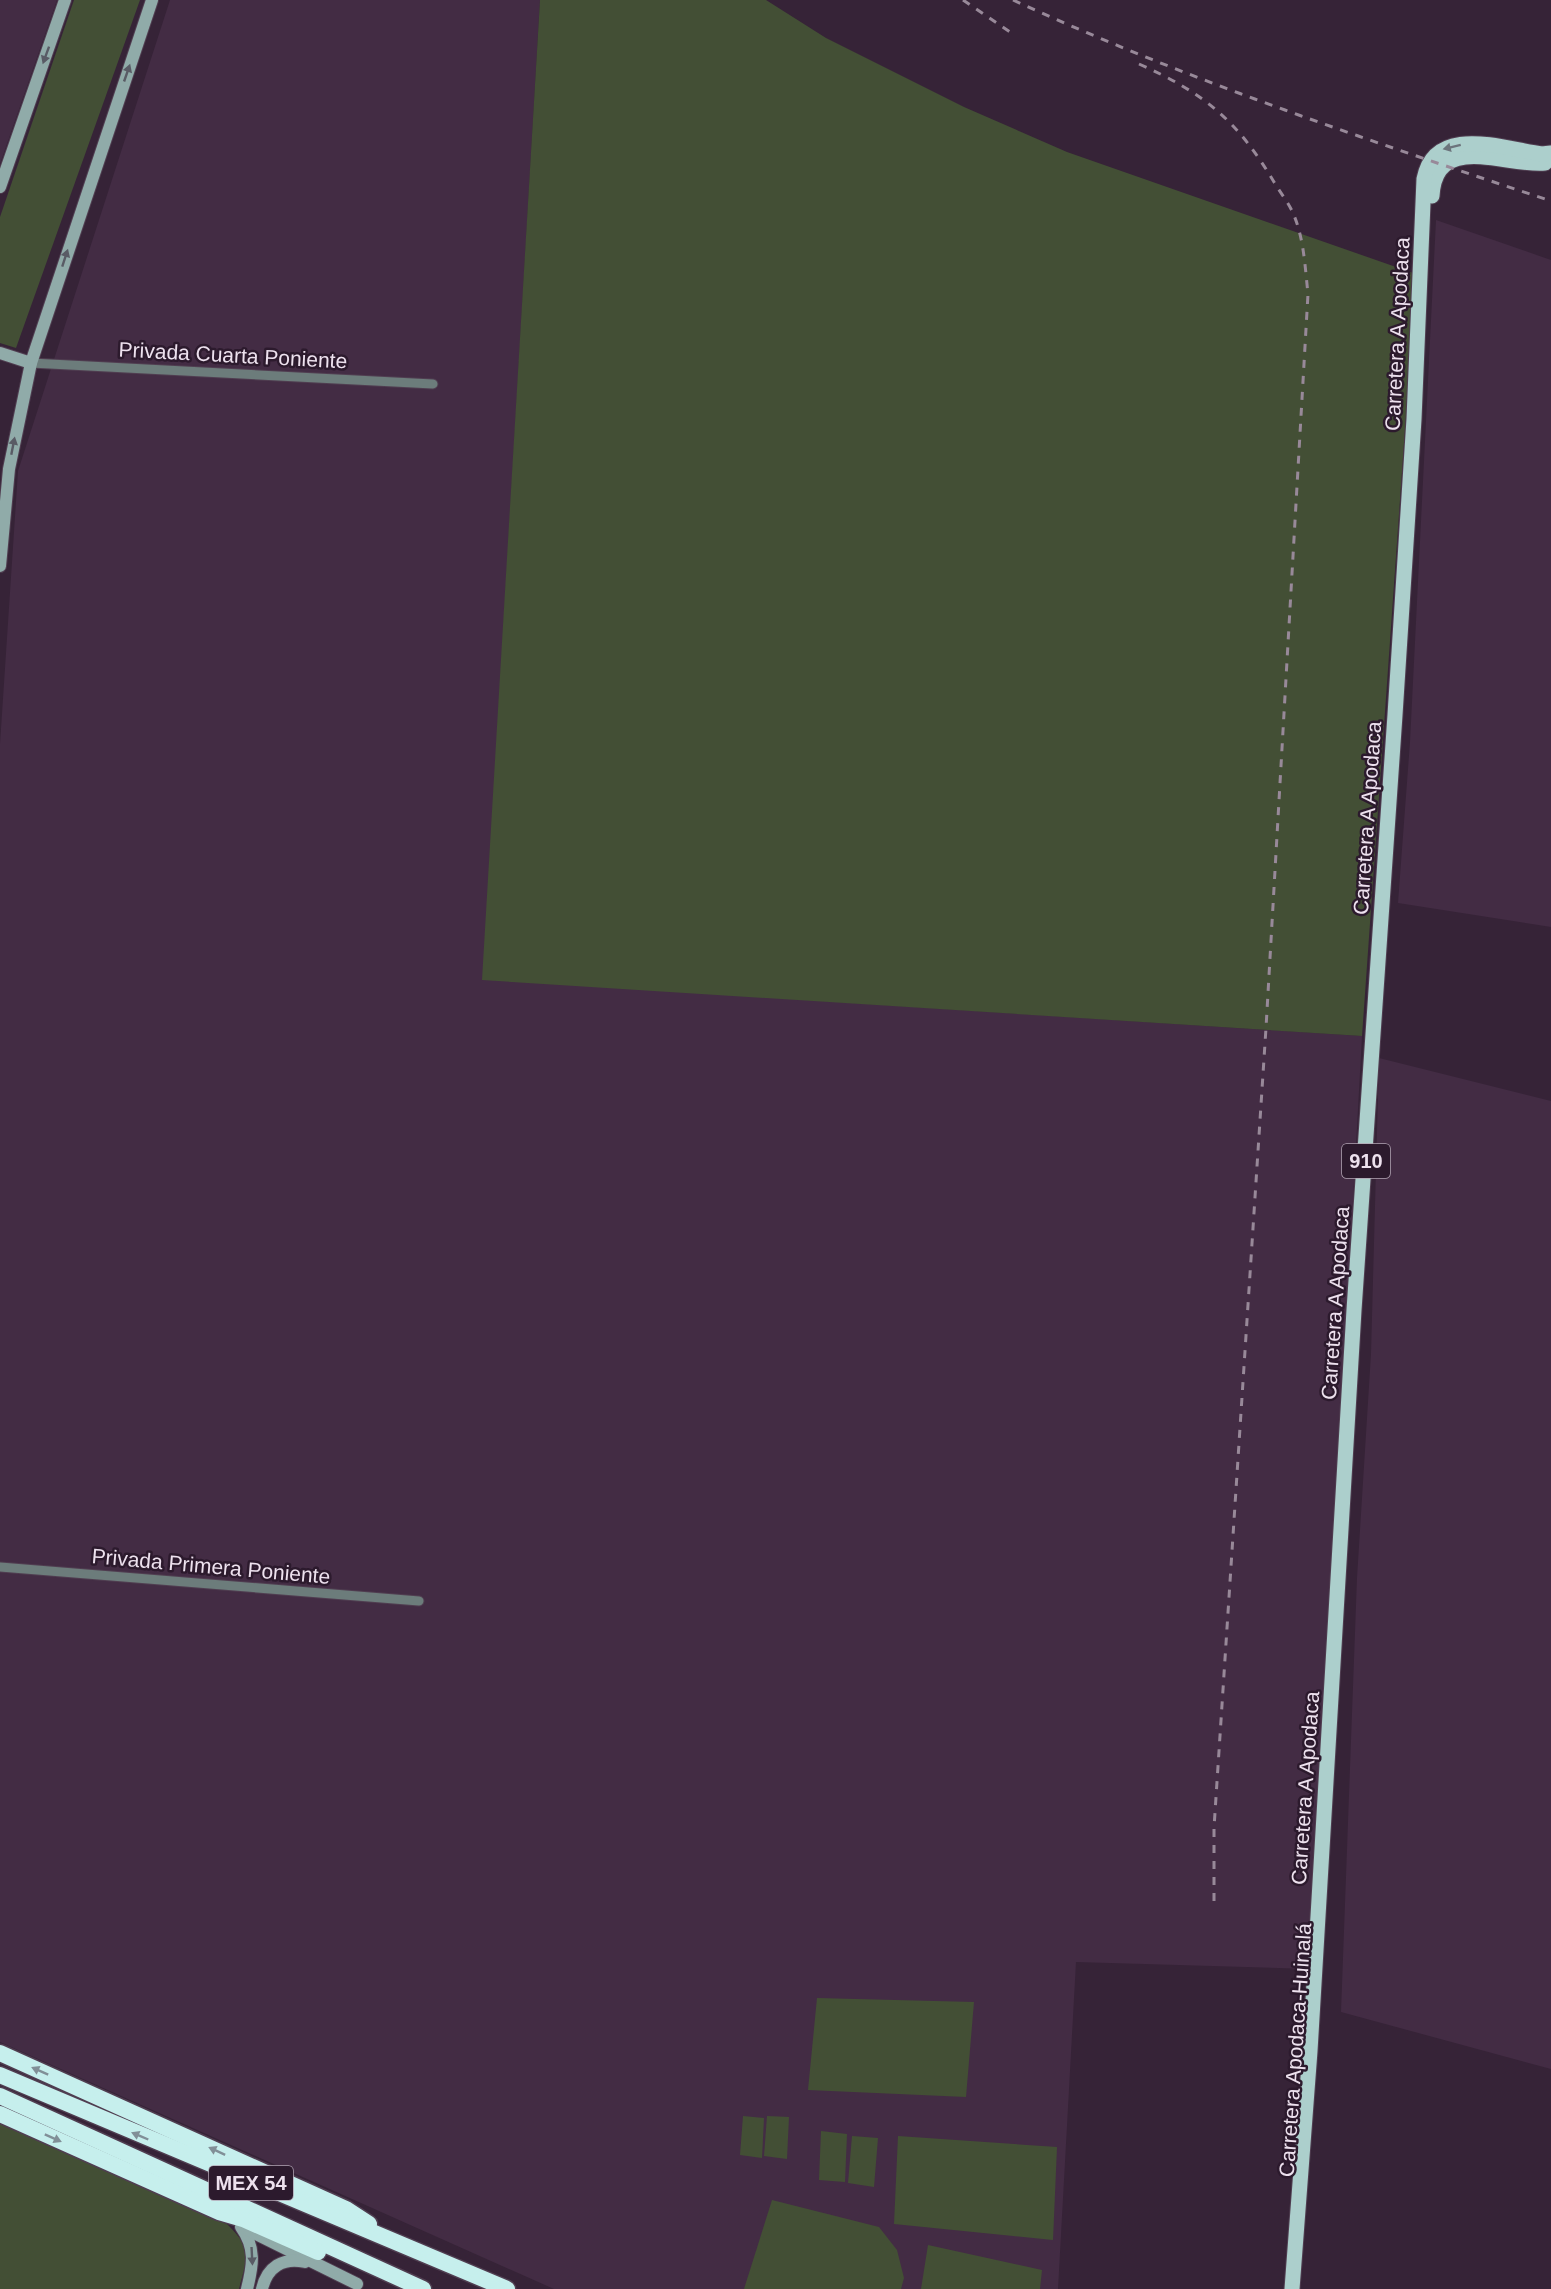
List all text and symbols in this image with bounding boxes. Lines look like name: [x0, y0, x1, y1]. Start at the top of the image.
one-way arrow: [40, 46, 50, 64]
one-way arrow: [122, 64, 132, 82]
one-way arrow: [1443, 142, 1461, 152]
street label: Carretera A Apodaca: [1380, 236, 1414, 431]
one-way arrow: [61, 249, 71, 267]
street label: Privada Cuarta Poniente: [118, 338, 348, 372]
one-way arrow: [9, 436, 18, 455]
street label: Carretera A Apodaca: [1349, 720, 1385, 915]
road number: 910: [1342, 1144, 1390, 1178]
street label: Carretera A Apodaca: [1317, 1205, 1353, 1400]
street label: Privada Primera Poniente: [91, 1544, 331, 1588]
street label: Carretera A Apodaca: [1287, 1690, 1323, 1885]
street label: Carretera Apodaca-Huinalá: [1275, 1922, 1315, 2178]
one-way arrow: [31, 2066, 48, 2075]
one-way arrow: [131, 2131, 149, 2141]
one-way arrow: [45, 2134, 62, 2143]
one-way arrow: [209, 2147, 226, 2156]
road number: MEX 54: [209, 2166, 293, 2200]
one-way arrow: [248, 2247, 257, 2266]

